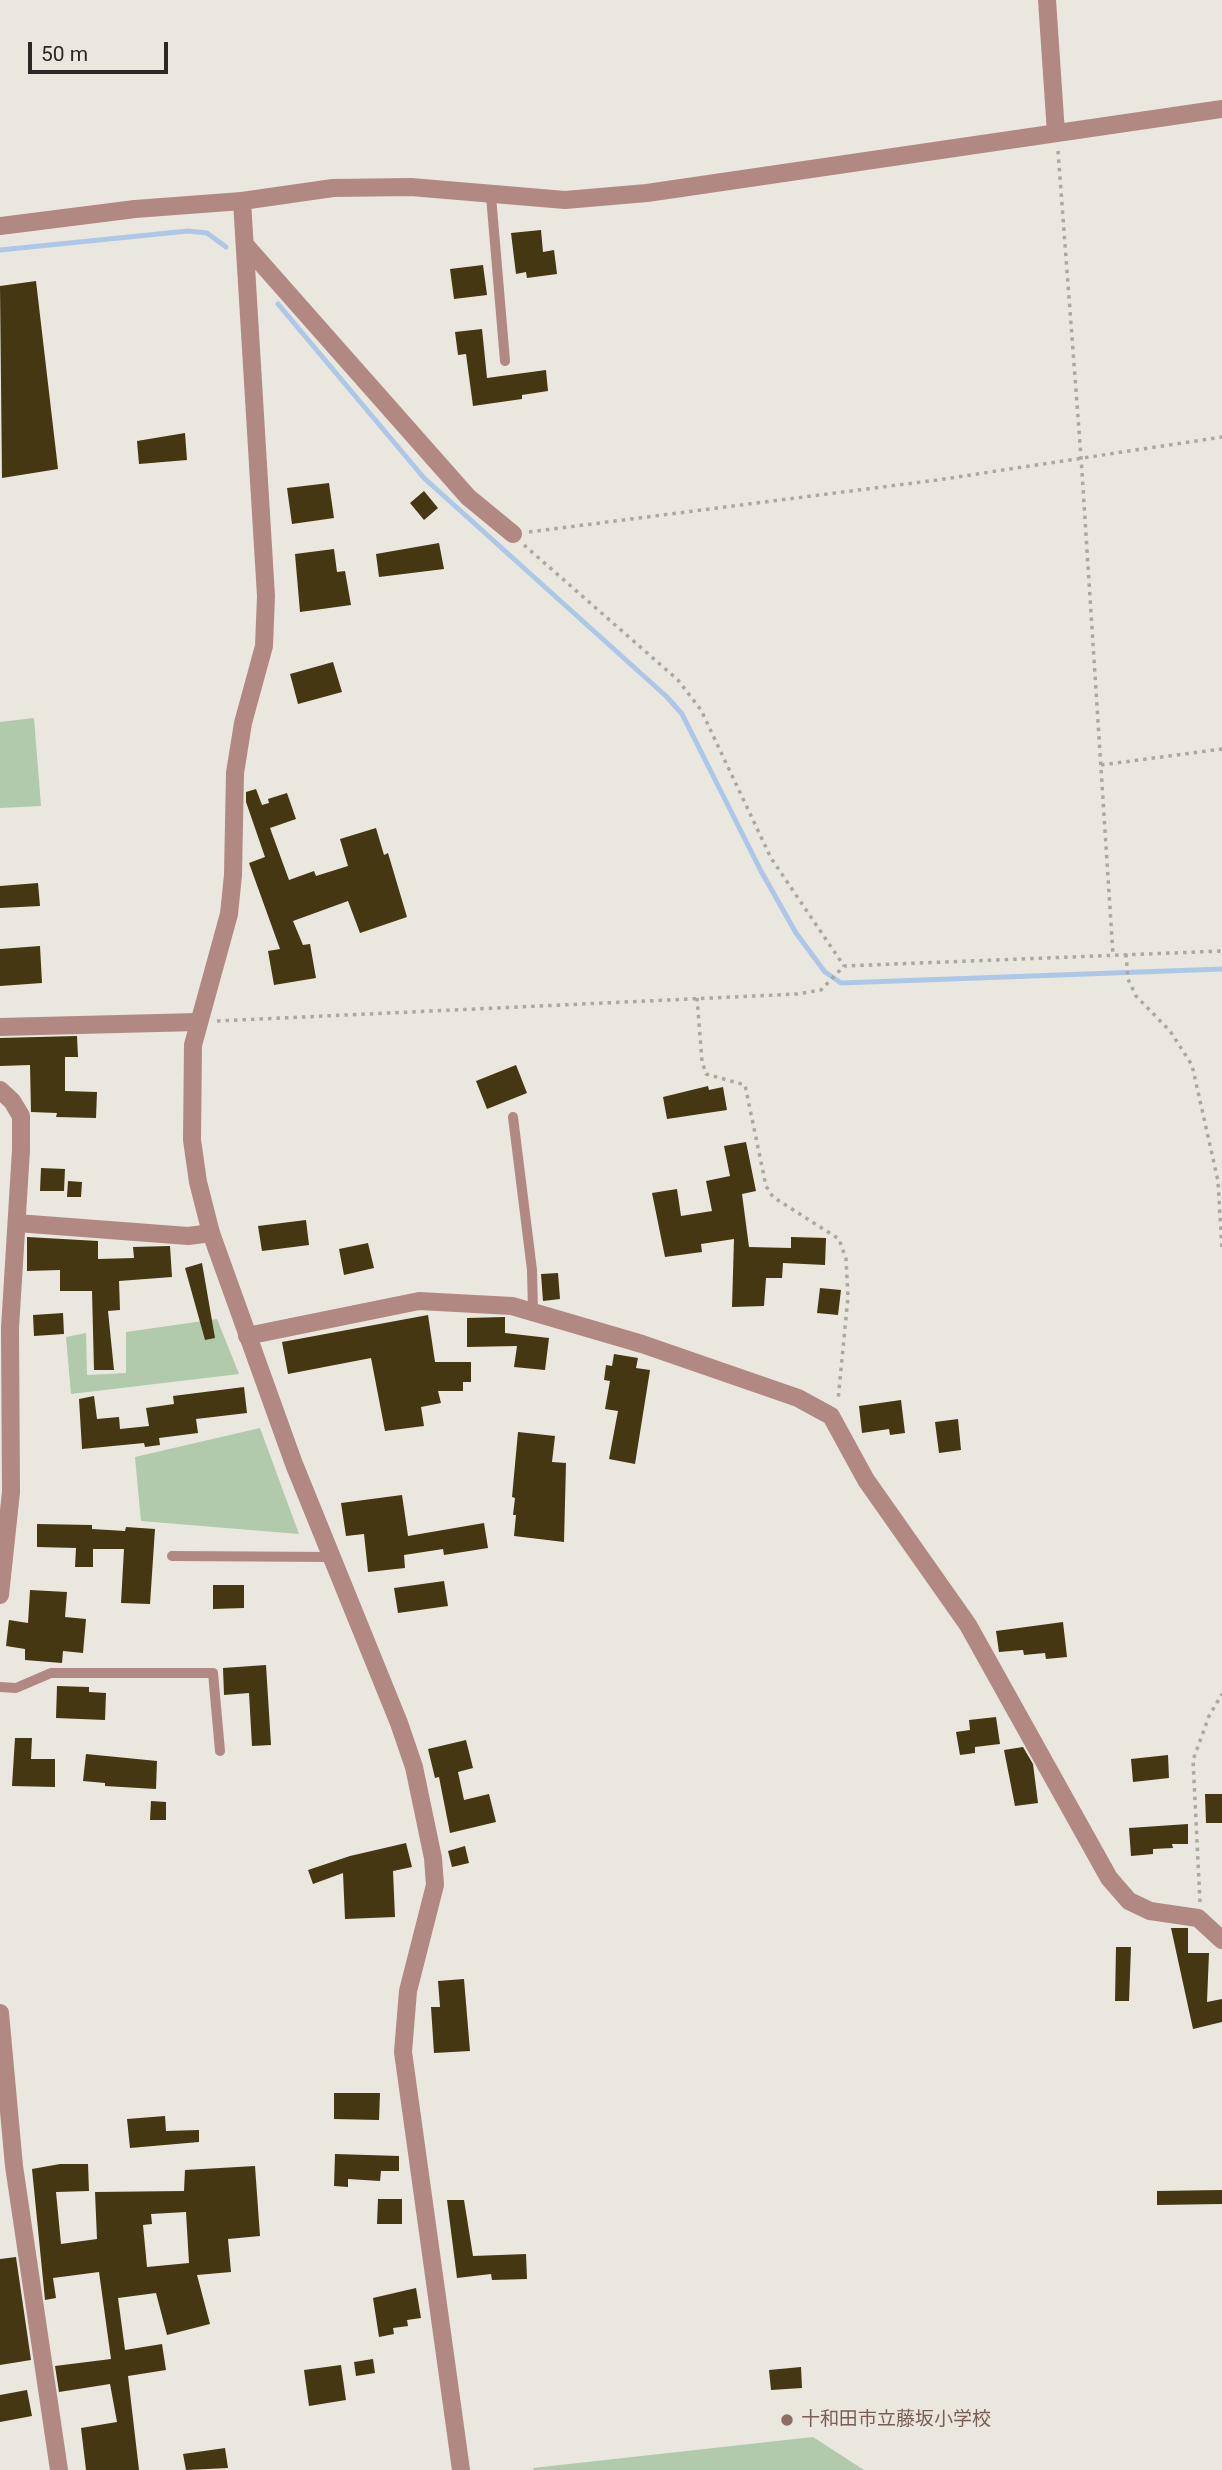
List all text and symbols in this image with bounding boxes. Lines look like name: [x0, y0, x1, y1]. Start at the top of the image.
scale bar: [32, 28, 172, 72]
text: 50 m: [41, 42, 88, 66]
place label: 十和田市立藤坂小学校: [801, 2409, 991, 2431]
marker: 十和田市立藤坂小学校: [779, 2412, 795, 2428]

